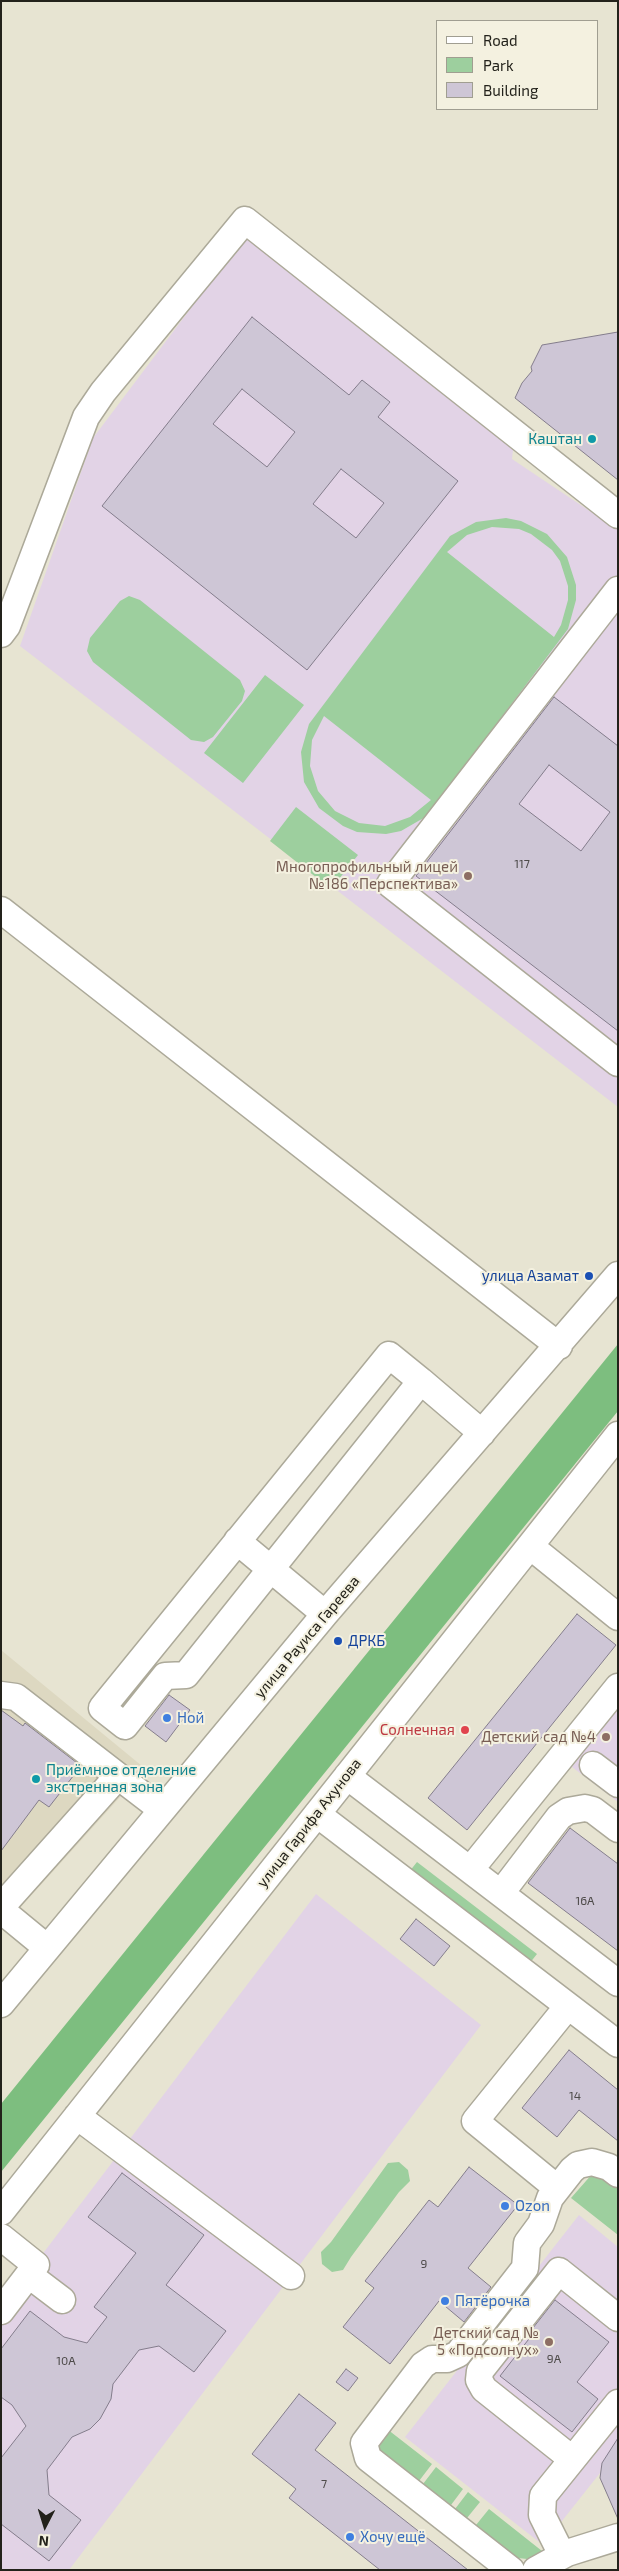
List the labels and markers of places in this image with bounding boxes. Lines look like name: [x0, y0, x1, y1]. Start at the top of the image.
place label: Каштан: [528, 430, 582, 448]
marker: Каштан: [586, 433, 598, 445]
place label: Многопрофильный лицей №186 «Перспектива»: [276, 858, 458, 893]
marker: Многопрофильный лицей №186 «Перспектива»: [462, 870, 474, 882]
place label: улица Азамат: [482, 1267, 579, 1285]
marker: улица Азамат: [583, 1270, 595, 1282]
place label: ДРКБ: [348, 1632, 385, 1650]
marker: ДРКБ: [332, 1635, 344, 1647]
place label: Ной: [177, 1709, 204, 1727]
marker: Ной: [161, 1712, 173, 1724]
place label: Солнечная: [380, 1721, 455, 1739]
marker: Солнечная: [459, 1724, 471, 1736]
place label: Детский сад №4: [481, 1728, 596, 1746]
marker: Детский сад №4: [600, 1731, 612, 1743]
place label: Приёмное отделение экстренная зона: [46, 1761, 196, 1796]
marker: Приёмное отделение экстренная зона: [30, 1773, 42, 1785]
place label: Ozon: [515, 2197, 550, 2215]
marker: Ozon: [499, 2200, 511, 2212]
place label: Пятёрочка: [455, 2292, 530, 2310]
marker: Пятёрочка: [439, 2295, 451, 2307]
place label: Детский сад № 5 «Подсолнух»: [433, 2324, 539, 2359]
marker: Детский сад № 5 «Подсолнух»: [543, 2336, 555, 2348]
place label: Хочу ещё: [360, 2528, 426, 2546]
marker: Хочу ещё: [344, 2531, 356, 2543]

